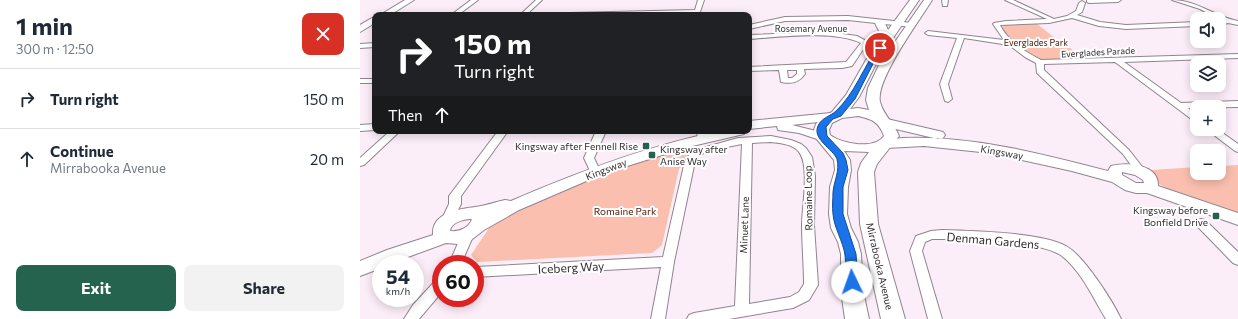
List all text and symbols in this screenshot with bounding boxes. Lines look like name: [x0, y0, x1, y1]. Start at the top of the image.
text: 1 min: [16, 11, 73, 40]
map controls: [1190, 12, 1226, 180]
button: sound: [1190, 12, 1226, 48]
button: close: [302, 13, 344, 55]
street label: Rosemary Avenue: [775, 23, 847, 34]
text: 150 m: [454, 26, 531, 60]
icon: right: [388, 28, 440, 80]
pin: [863, 31, 897, 65]
icon: arrive: [869, 37, 891, 59]
park label: Everglades Park: [1004, 37, 1068, 48]
text: 300 m · 12:50: [16, 41, 94, 57]
street label: Everglades Parade: [1061, 45, 1136, 59]
button: layers: [1190, 56, 1226, 92]
text: Turn right: [454, 60, 534, 82]
icon: right: [16, 88, 38, 110]
text: Turn right: [50, 90, 119, 108]
text: 150 m: [303, 90, 344, 108]
button: +: [1190, 100, 1226, 136]
icon: ahead: [431, 104, 453, 126]
text: Then: [388, 106, 423, 124]
place label: Kingsway after Fennell Rise: [515, 140, 638, 152]
marker: Kingsway after Fennell Rise: [641, 141, 651, 151]
text: Continue: [50, 142, 114, 160]
street label: Kingsway: [980, 142, 1024, 162]
place label: Kingsway after Anise Way: [660, 143, 727, 167]
button: −: [1190, 144, 1226, 180]
icon: ahead: [16, 148, 38, 170]
text: 20 m: [310, 150, 344, 168]
marker: Kingsway after Anise Way: [647, 150, 657, 160]
street label: Kingsway: [584, 156, 628, 182]
text: Mirrabooka Avenue: [50, 160, 166, 176]
street label: Romaine Loop: [801, 165, 815, 231]
street label: Minuet Lane: [737, 196, 751, 254]
place label: Kingsway before Bonfield Drive: [1133, 204, 1208, 228]
park label: Romaine Park: [594, 205, 657, 217]
marker: Kingsway before Bonfield Drive: [1211, 211, 1221, 221]
street label: Mirrabooka Avenue: [864, 221, 896, 311]
street label: Denman Gardens: [946, 229, 1040, 251]
speed limit sign: 60: [432, 255, 484, 307]
street label: Iceberg Way: [537, 258, 605, 276]
position arrow: [831, 261, 873, 303]
text: 54: [386, 264, 410, 288]
button: Exit: [16, 265, 176, 311]
button: Share: [184, 265, 344, 311]
text: km/h: [386, 285, 410, 297]

